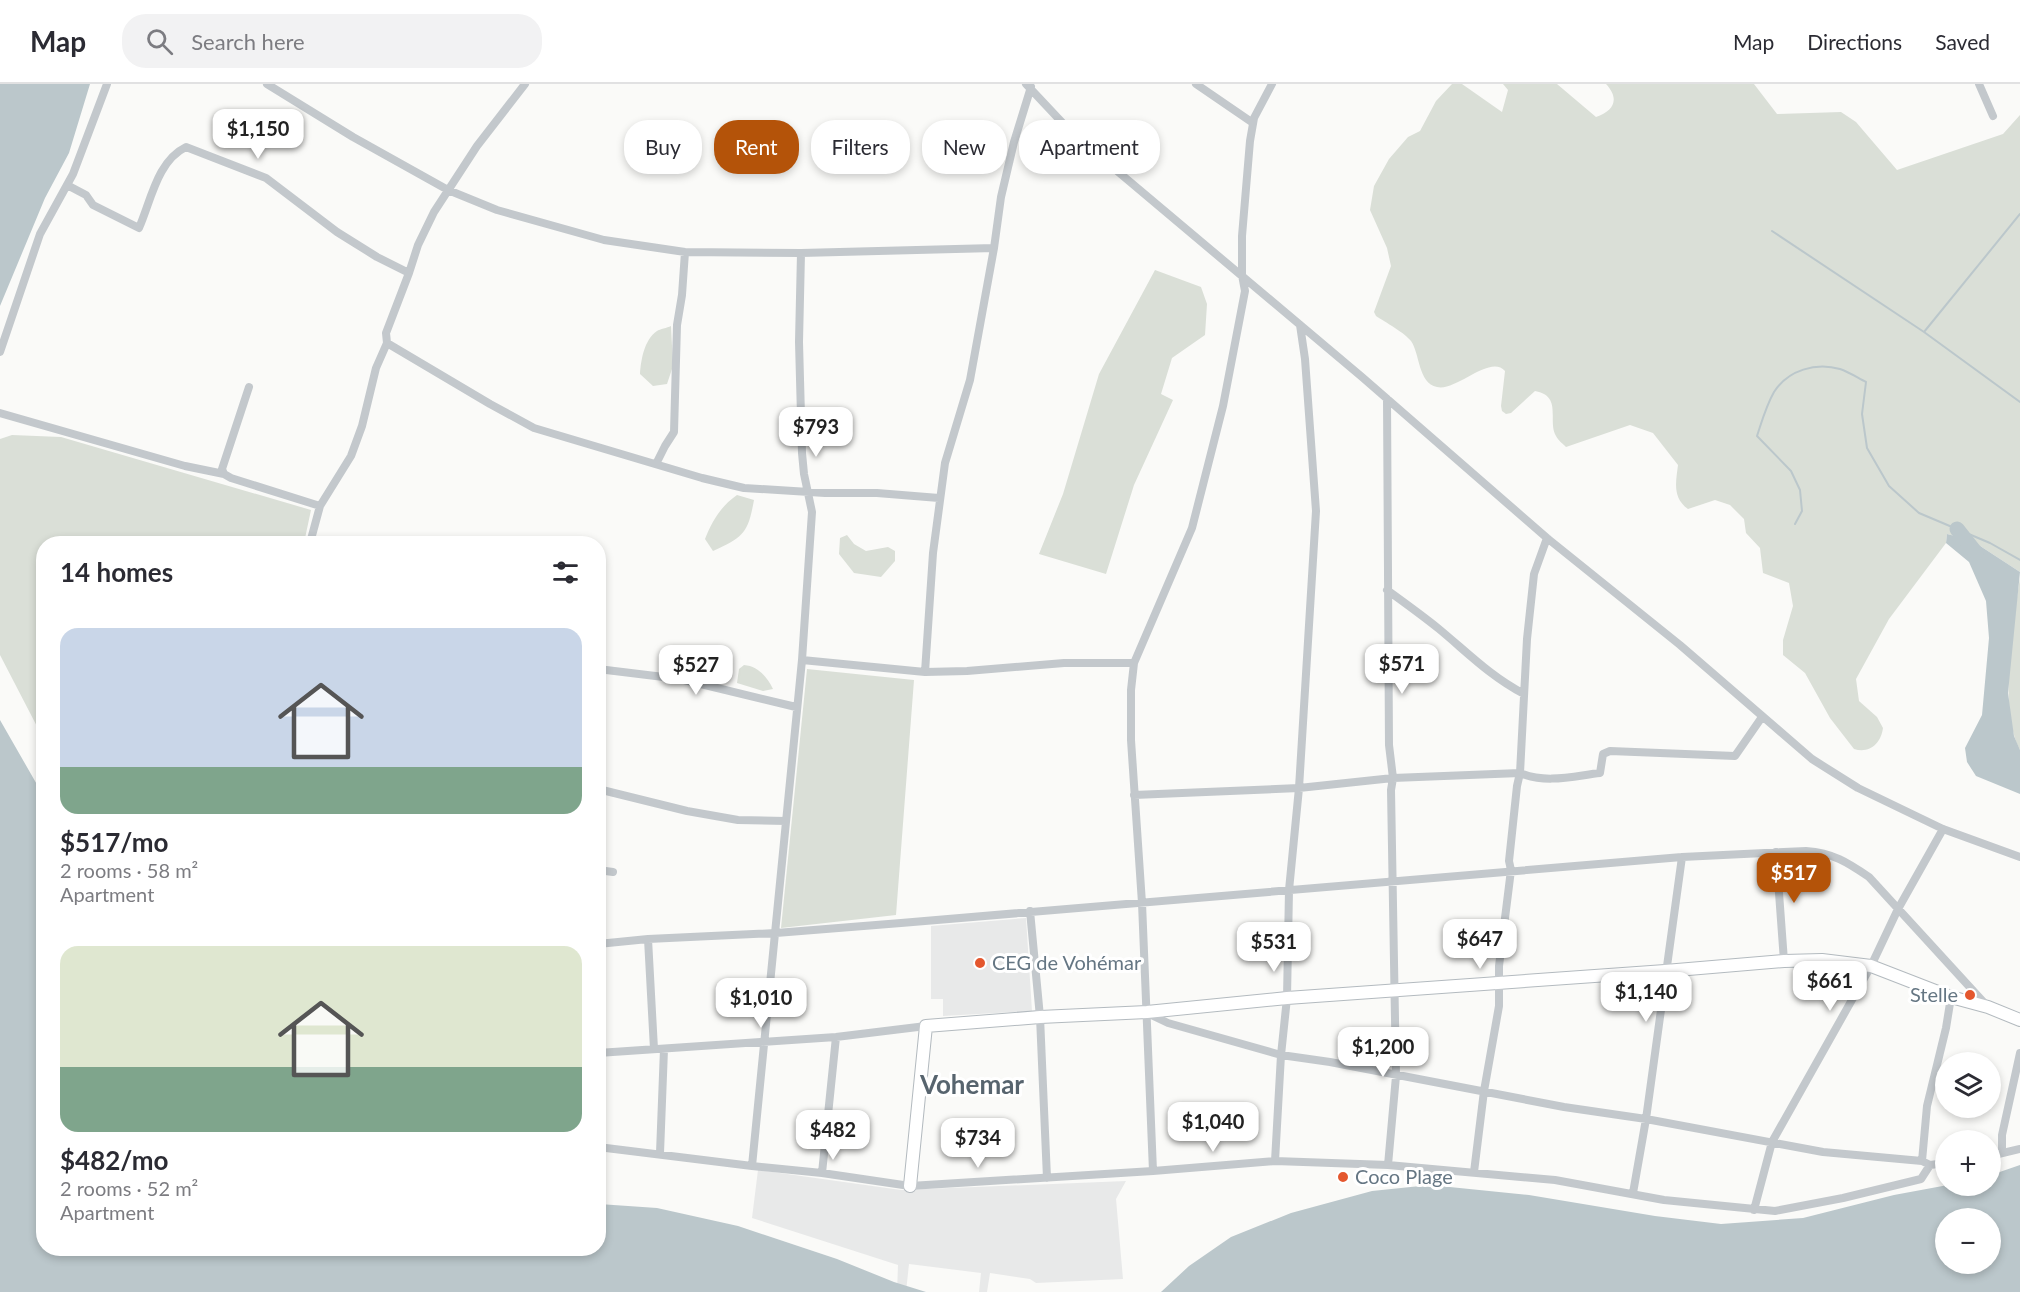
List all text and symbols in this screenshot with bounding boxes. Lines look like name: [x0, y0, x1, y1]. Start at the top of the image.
search box: [122, 14, 542, 68]
text: Map: [30, 24, 86, 58]
icon: search: [143, 25, 176, 58]
text: Search here: [191, 28, 305, 55]
text: Map: [1733, 29, 1774, 54]
text: Directions: [1807, 29, 1902, 54]
text: Saved: [1935, 29, 1990, 54]
pin: $1,150: [209, 109, 307, 160]
text: $1,150: [227, 116, 289, 140]
chip: Buy: [624, 120, 702, 174]
chip: Rent: [714, 120, 799, 174]
chip: Filters: [811, 120, 910, 174]
chip: New: [922, 120, 1007, 174]
chip: Apartment: [1019, 120, 1160, 174]
pin: $793: [780, 407, 852, 458]
text: $793: [793, 414, 839, 438]
text: 14 homes: [60, 556, 173, 588]
icon: filters: [549, 556, 582, 589]
pin: $571: [1366, 644, 1438, 695]
pin: $527: [660, 645, 732, 696]
text: $571: [1379, 651, 1425, 675]
text: $527: [673, 652, 719, 676]
icon: home: [267, 667, 375, 775]
text: $517/mo: [60, 826, 168, 858]
pin: $517: [1758, 853, 1830, 904]
text: 2 rooms · 58 m²: [60, 858, 198, 882]
text: $517: [1771, 860, 1817, 884]
text: Apartment: [60, 882, 154, 906]
pin: $647: [1444, 919, 1516, 970]
pin: $531: [1238, 922, 1310, 973]
text: $647: [1457, 926, 1503, 950]
text: $531: [1251, 929, 1297, 953]
place label: CEG de Vohémar: [992, 950, 1142, 974]
marker: CEG de Vohémar: [973, 956, 987, 970]
pin: $661: [1794, 961, 1866, 1012]
text: $661: [1807, 968, 1853, 992]
pin: $1,140: [1597, 972, 1695, 1023]
pin: $1,010: [712, 978, 810, 1029]
text: $1,140: [1615, 979, 1677, 1003]
place label: Stelle: [1910, 982, 1958, 1006]
icon: home: [267, 985, 375, 1093]
text: $1,010: [730, 985, 792, 1009]
marker: Stelle: [1963, 988, 1977, 1002]
pin: $1,200: [1334, 1027, 1432, 1078]
text: $1,200: [1352, 1034, 1414, 1058]
map controls: [1935, 1052, 2001, 1274]
button: layers: [1935, 1052, 2001, 1118]
district label: Vohemar: [919, 1068, 1024, 1100]
pin: $1,040: [1164, 1102, 1262, 1153]
text: $1,040: [1182, 1109, 1244, 1133]
pin: $482: [797, 1110, 869, 1161]
text: $482: [810, 1117, 856, 1141]
pin: $734: [942, 1118, 1014, 1169]
text: $734: [955, 1125, 1001, 1149]
button: +: [1935, 1130, 2001, 1196]
text: $482/mo: [60, 1144, 168, 1176]
place label: Coco Plage: [1355, 1164, 1453, 1188]
marker: Coco Plage: [1336, 1170, 1350, 1184]
text: 2 rooms · 52 m²: [60, 1176, 198, 1200]
text: Apartment: [60, 1200, 154, 1224]
button: −: [1935, 1208, 2001, 1274]

